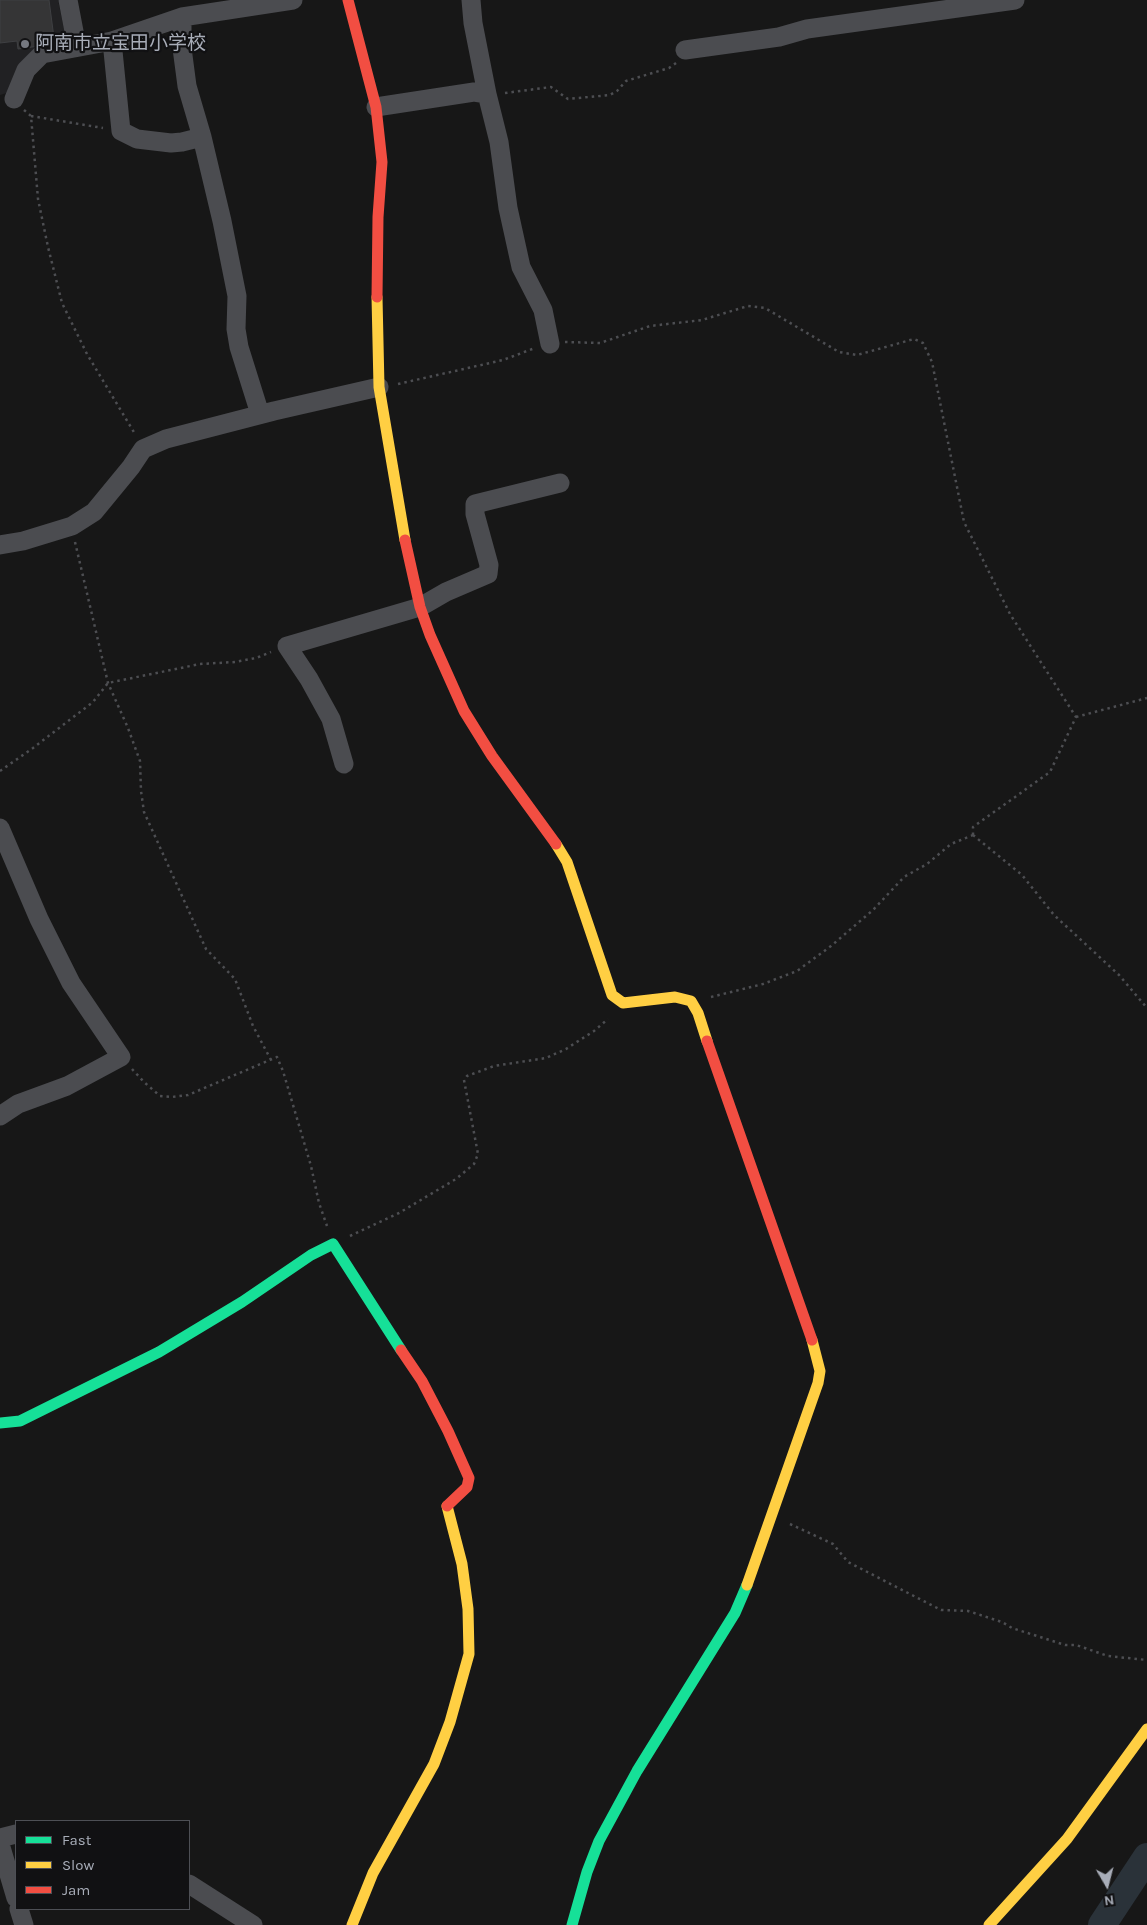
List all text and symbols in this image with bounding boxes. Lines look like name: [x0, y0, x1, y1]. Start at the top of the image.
place label: 阿南市立宝田小学校: [35, 33, 206, 55]
marker: 阿南市立宝田小学校: [19, 38, 31, 50]
legend: [15, 1820, 190, 1910]
text: Fast: [62, 1831, 91, 1849]
text: Slow: [62, 1856, 94, 1874]
north arrow: [1082, 1860, 1132, 1910]
text: Jam: [62, 1881, 90, 1899]
text: N: [1103, 1891, 1115, 1909]

